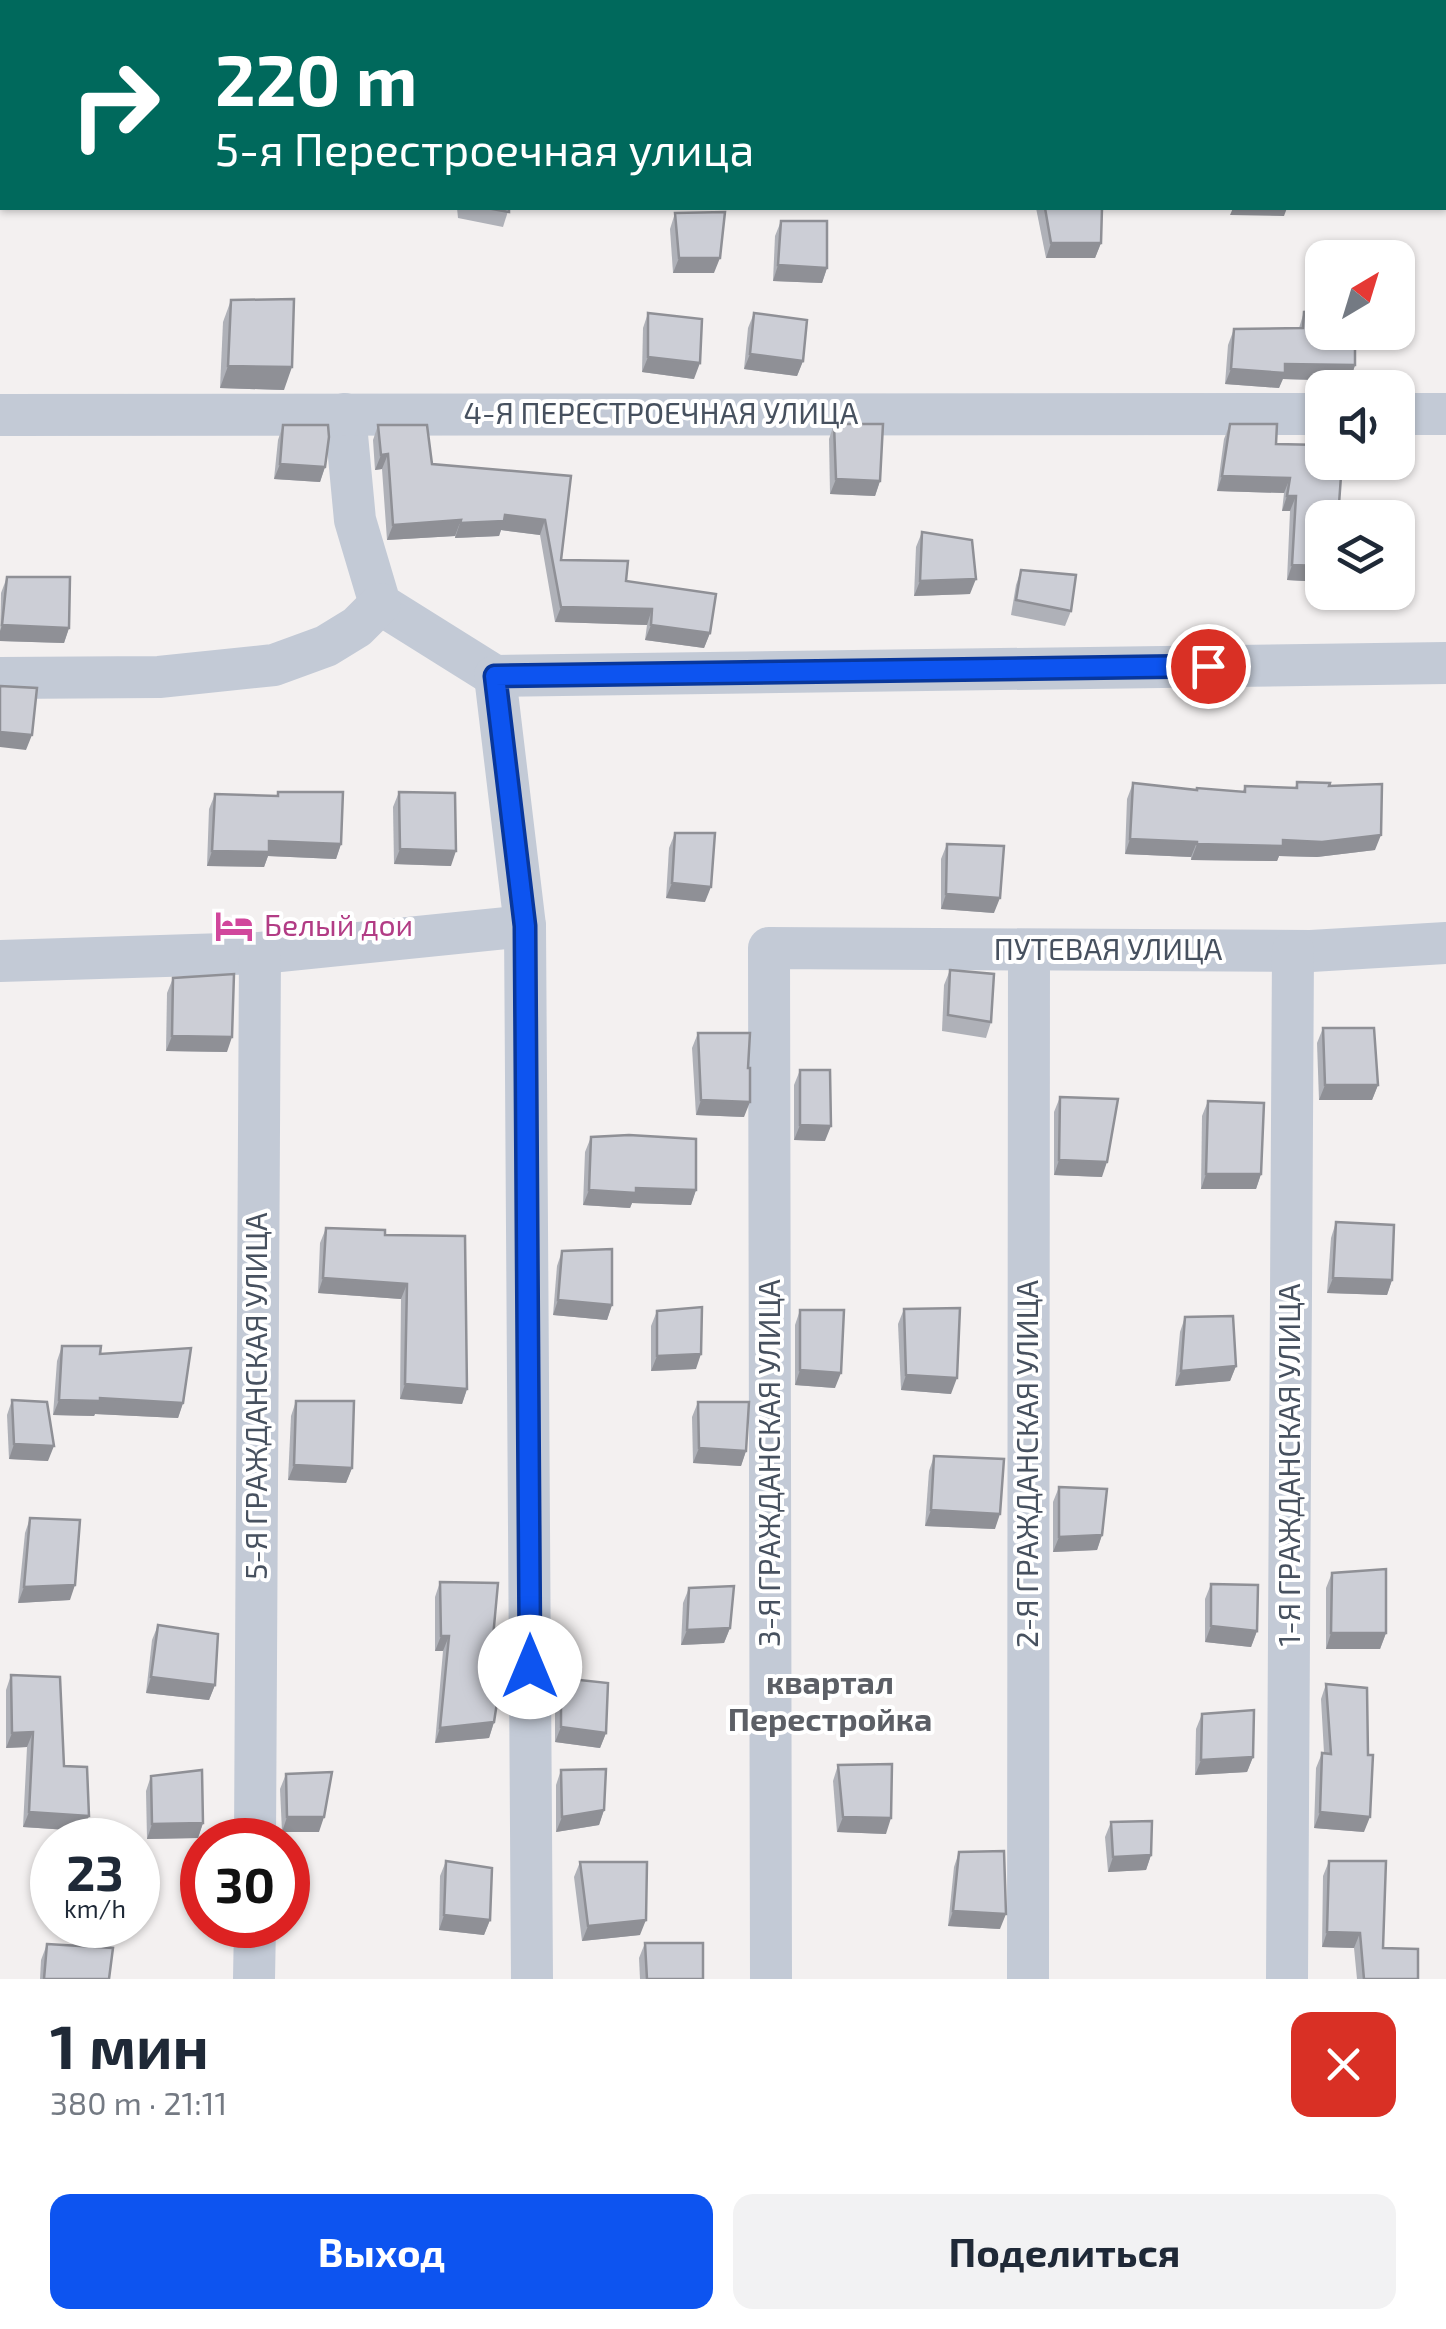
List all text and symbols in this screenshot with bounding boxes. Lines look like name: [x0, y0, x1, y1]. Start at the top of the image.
text: 220 m: [215, 36, 417, 120]
icon: right: [50, 40, 180, 170]
text: 5-я Перестроечная улица: [215, 121, 754, 175]
north arrow: [1305, 240, 1415, 350]
map controls: [1305, 240, 1415, 610]
button: sound: [1305, 370, 1415, 480]
street label: 4-Я ПЕРЕСТРОЕЧНАЯ УЛИЦА: [463, 394, 859, 430]
button: layers: [1305, 500, 1415, 610]
pin: [1166, 624, 1251, 709]
icon: arrive: [1181, 639, 1236, 694]
hotel icon: Белый дои: [213, 905, 255, 947]
place label: Белый дои: [264, 906, 413, 942]
street label: ПУТЕВАЯ УЛИЦА: [994, 930, 1223, 966]
street label: 5-Я ГРАЖДАНСКАЯ УЛИЦА: [237, 1212, 273, 1580]
street label: 3-Я ГРАЖДАНСКАЯ УЛИЦА: [750, 1279, 786, 1647]
street label: 2-Я ГРАЖДАНСКАЯ УЛИЦА: [1008, 1280, 1044, 1648]
street label: 1-Я ГРАЖДАНСКАЯ УЛИЦА: [1270, 1283, 1306, 1647]
position arrow: [478, 1615, 582, 1719]
district label: квартал Перестройка: [728, 1662, 932, 1737]
speed limit sign: 30: [180, 1818, 310, 1948]
text: 23: [66, 1841, 124, 1901]
text: km/h: [64, 1893, 126, 1923]
text: 1 мин: [50, 2009, 209, 2081]
button: close: [1291, 2012, 1396, 2117]
text: 380 m · 21:11: [50, 2083, 227, 2121]
button: Выход: [50, 2194, 713, 2309]
button: Поделиться: [733, 2194, 1396, 2309]

